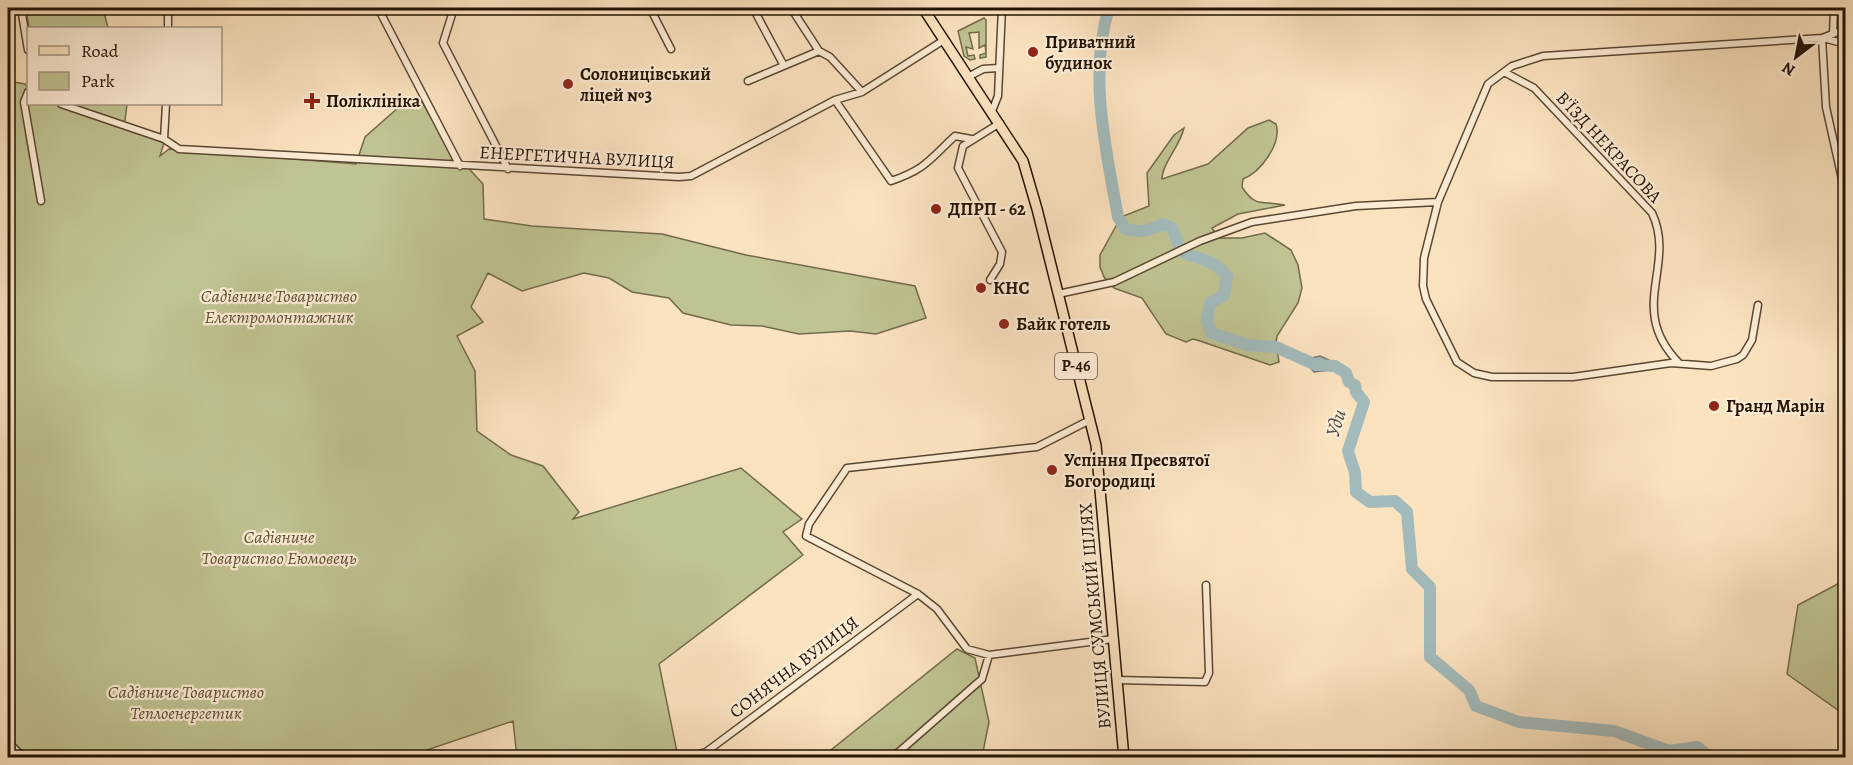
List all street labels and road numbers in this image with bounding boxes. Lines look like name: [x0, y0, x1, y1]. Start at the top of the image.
street label: В'ЇЗД НЕКРАСОВА: [1551, 86, 1667, 208]
street label: ЕНЕРГЕТИЧНА ВУЛИЦЯ: [479, 140, 675, 174]
road number: Р-46: [1055, 353, 1097, 379]
street label: ВУЛИЦЯ СУМСЬКИЙ ШЛЯХ: [1073, 502, 1117, 730]
street label: СОНЯЧНА ВУЛИЦЯ: [725, 611, 863, 723]

